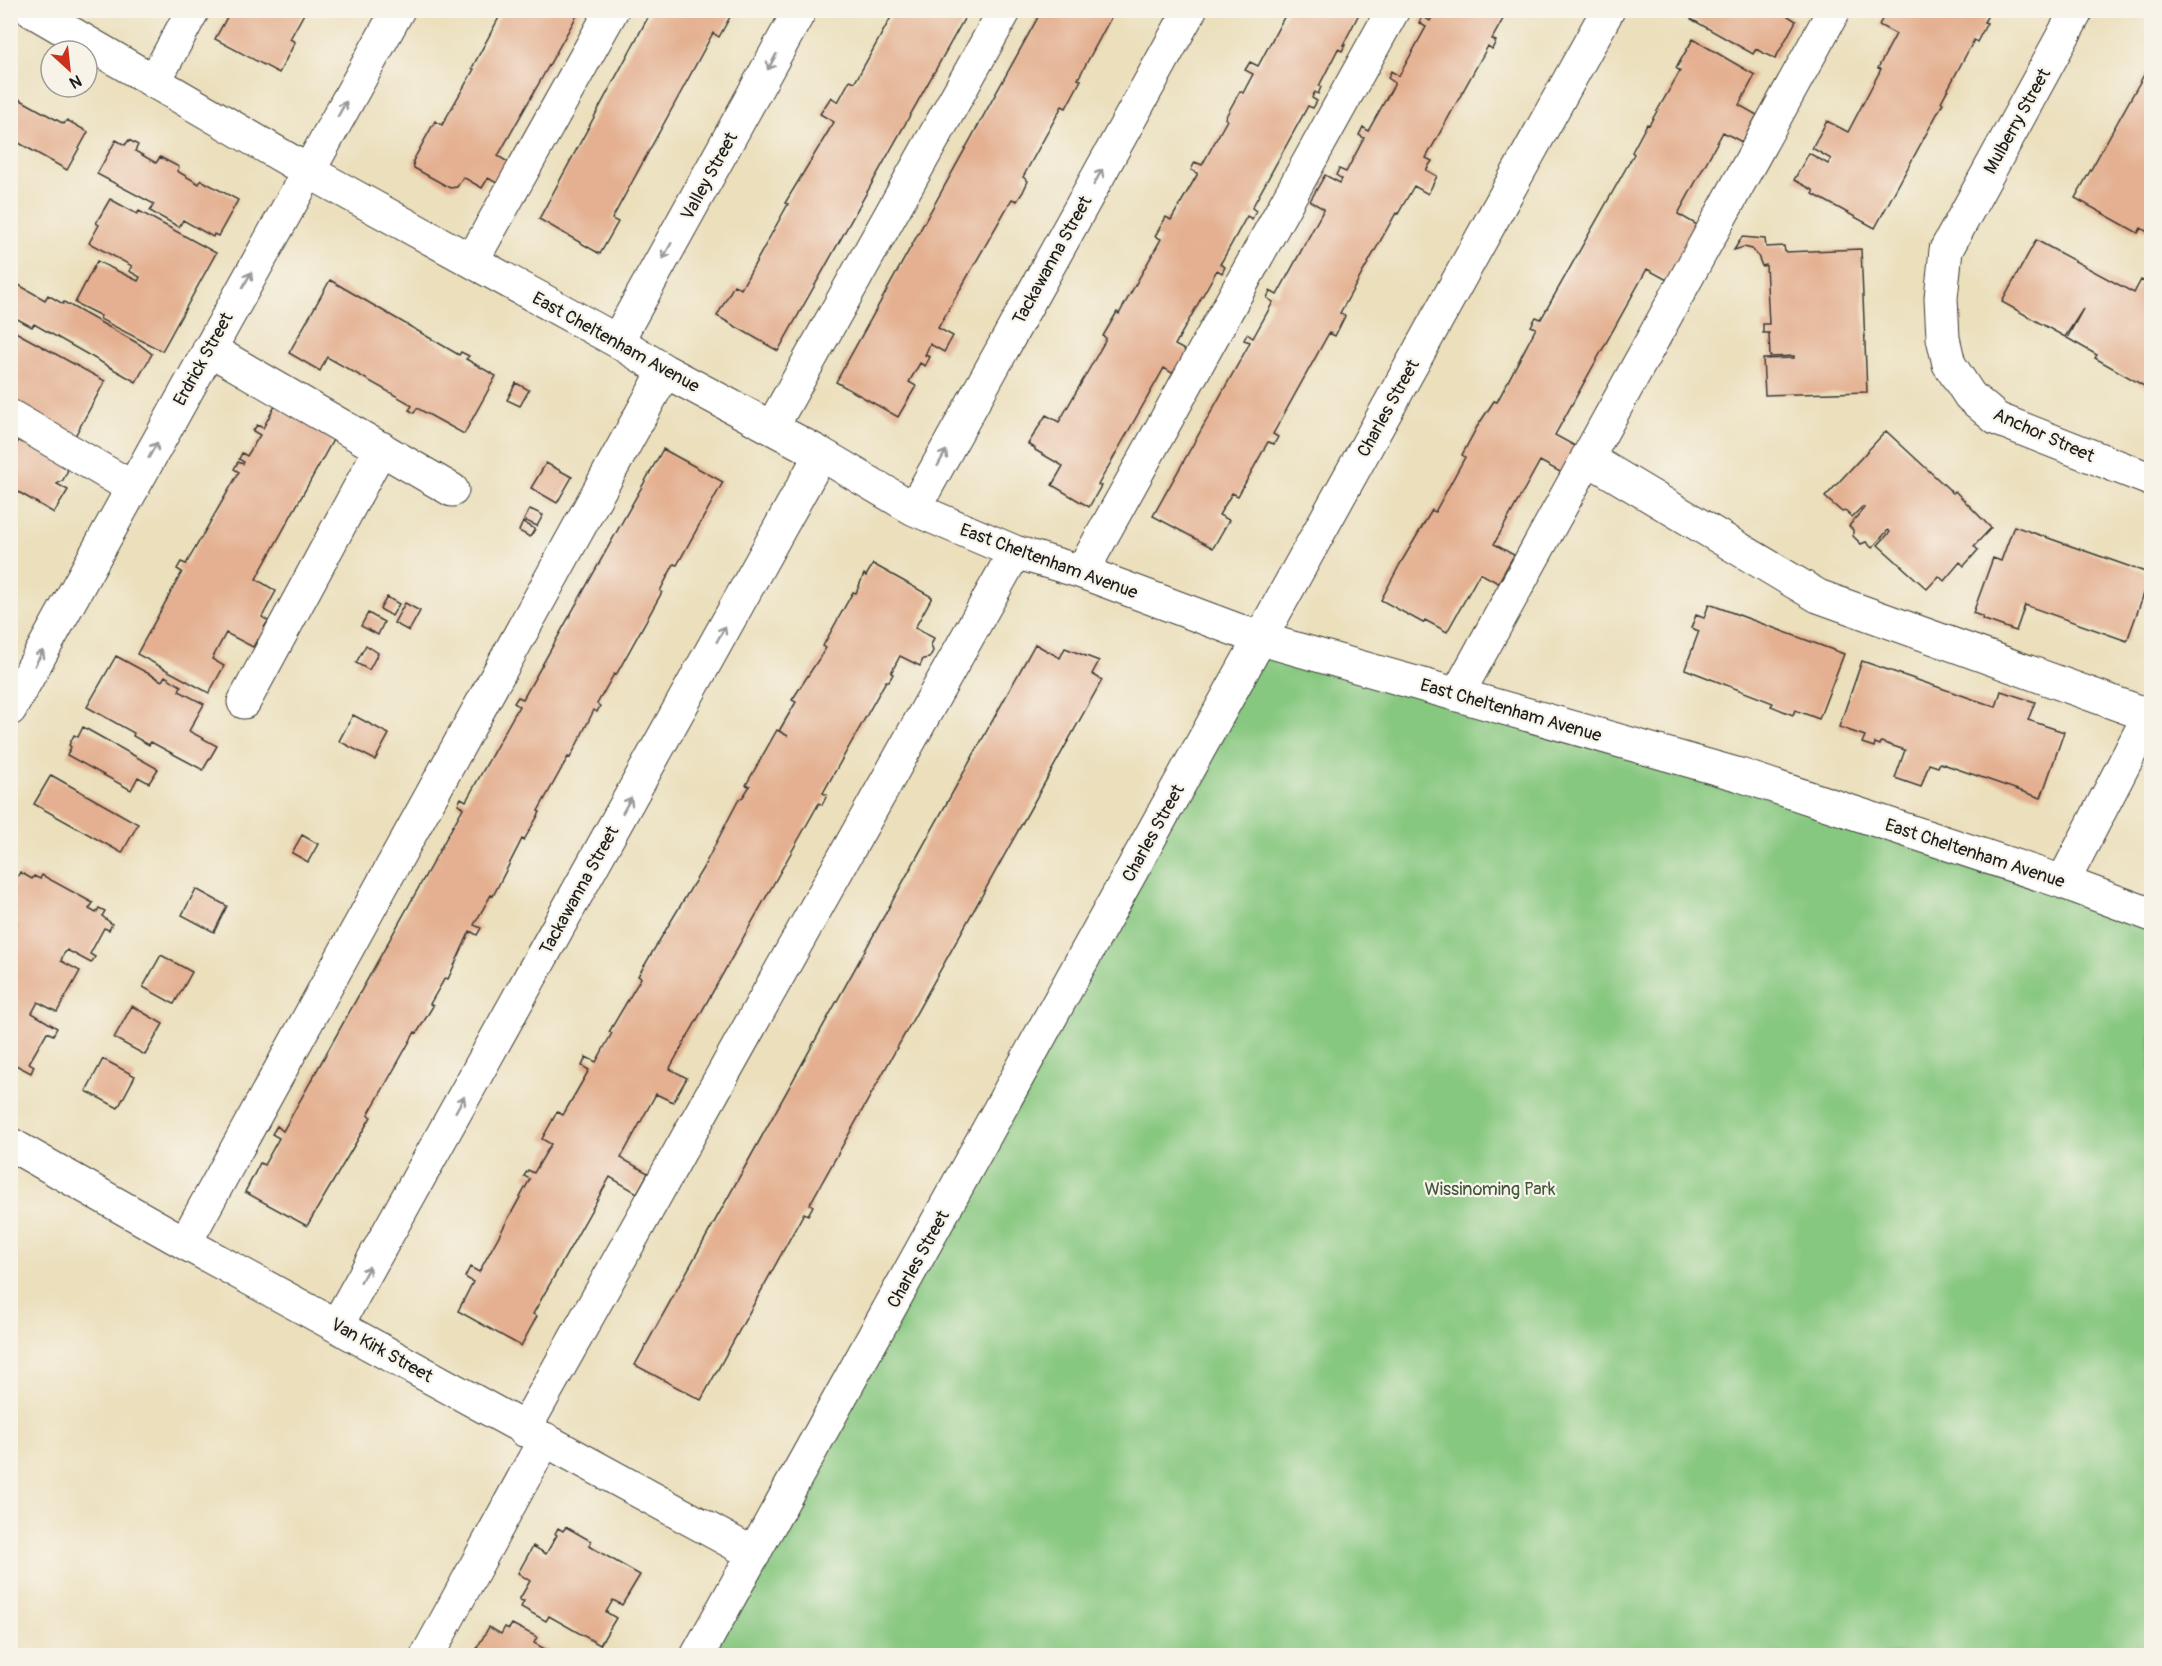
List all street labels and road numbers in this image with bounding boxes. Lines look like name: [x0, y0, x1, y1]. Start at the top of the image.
street label: Mulberry Street: [1979, 64, 2056, 178]
street label: Valley Street: [676, 128, 743, 224]
street label: Tackawanna Street: [1008, 191, 1098, 329]
street label: East Cheltenham Avenue: [528, 287, 703, 398]
street label: Erdrick Street: [168, 308, 239, 410]
street label: Charles Street: [1352, 355, 1425, 461]
street label: Anchor Street: [1990, 403, 2099, 468]
street label: East Cheltenham Avenue: [957, 519, 1141, 604]
street label: East Cheltenham Avenue: [1418, 674, 1604, 747]
street label: Charles Street: [1117, 780, 1190, 886]
street label: East Cheltenham Avenue: [1882, 814, 2068, 893]
street label: Tackawanna Street: [535, 821, 625, 959]
street label: Charles Street: [882, 1206, 955, 1312]
street label: Van Kirk Street: [327, 1313, 438, 1388]

